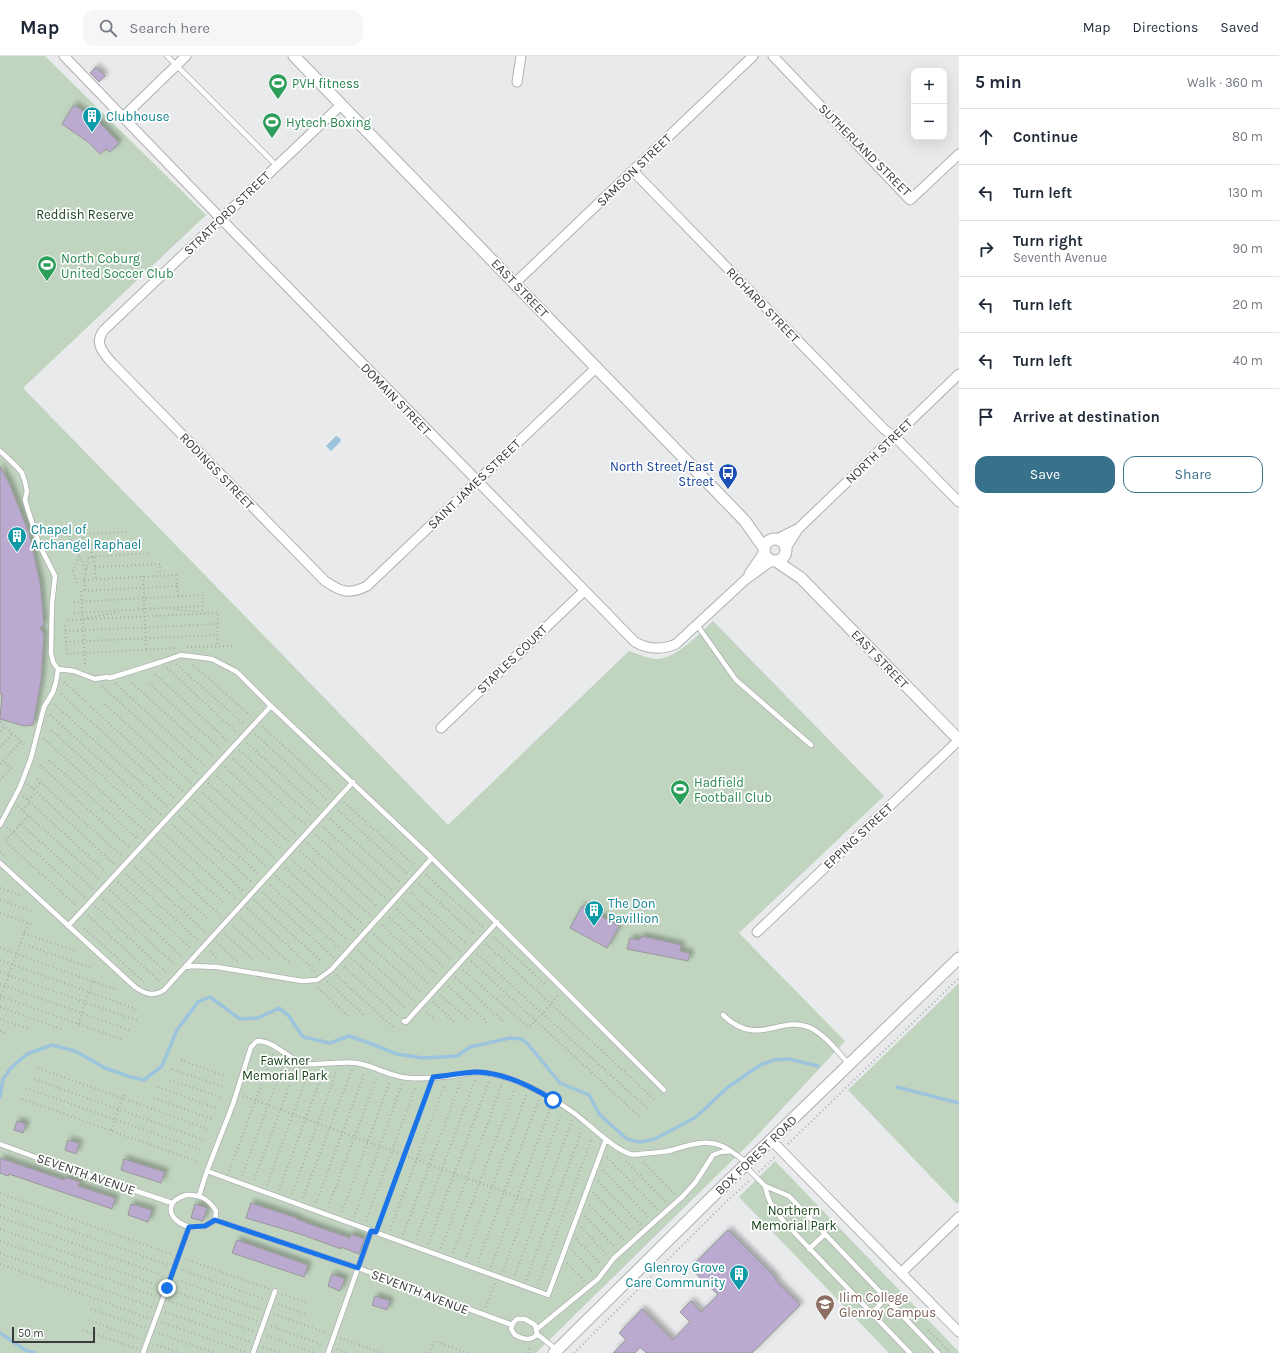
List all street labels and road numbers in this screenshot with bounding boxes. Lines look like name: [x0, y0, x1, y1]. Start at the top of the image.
street label: SUTHERLAND STREET: [816, 101, 915, 200]
street label: SAMSON STREET: [594, 130, 675, 209]
street label: STRATFORD STREET: [181, 168, 274, 258]
street label: EAST STREET: [488, 256, 552, 321]
street label: RICHARD STREET: [723, 264, 803, 346]
street label: DOMAIN STREET: [358, 360, 435, 439]
street label: NORTH STREET: [843, 415, 916, 487]
street label: RODINGS STREET: [177, 430, 258, 513]
street label: SAINT JAMES STREET: [425, 436, 524, 532]
street label: STAPLES COURT: [474, 621, 551, 696]
street label: EAST STREET: [848, 627, 912, 692]
street label: EPPING STREET: [820, 800, 896, 872]
street label: BOX FOREST ROAD: [712, 1112, 800, 1198]
street label: SEVENTH AVENUE: [35, 1150, 137, 1198]
street label: SEVENTH AVENUE: [369, 1266, 471, 1318]

